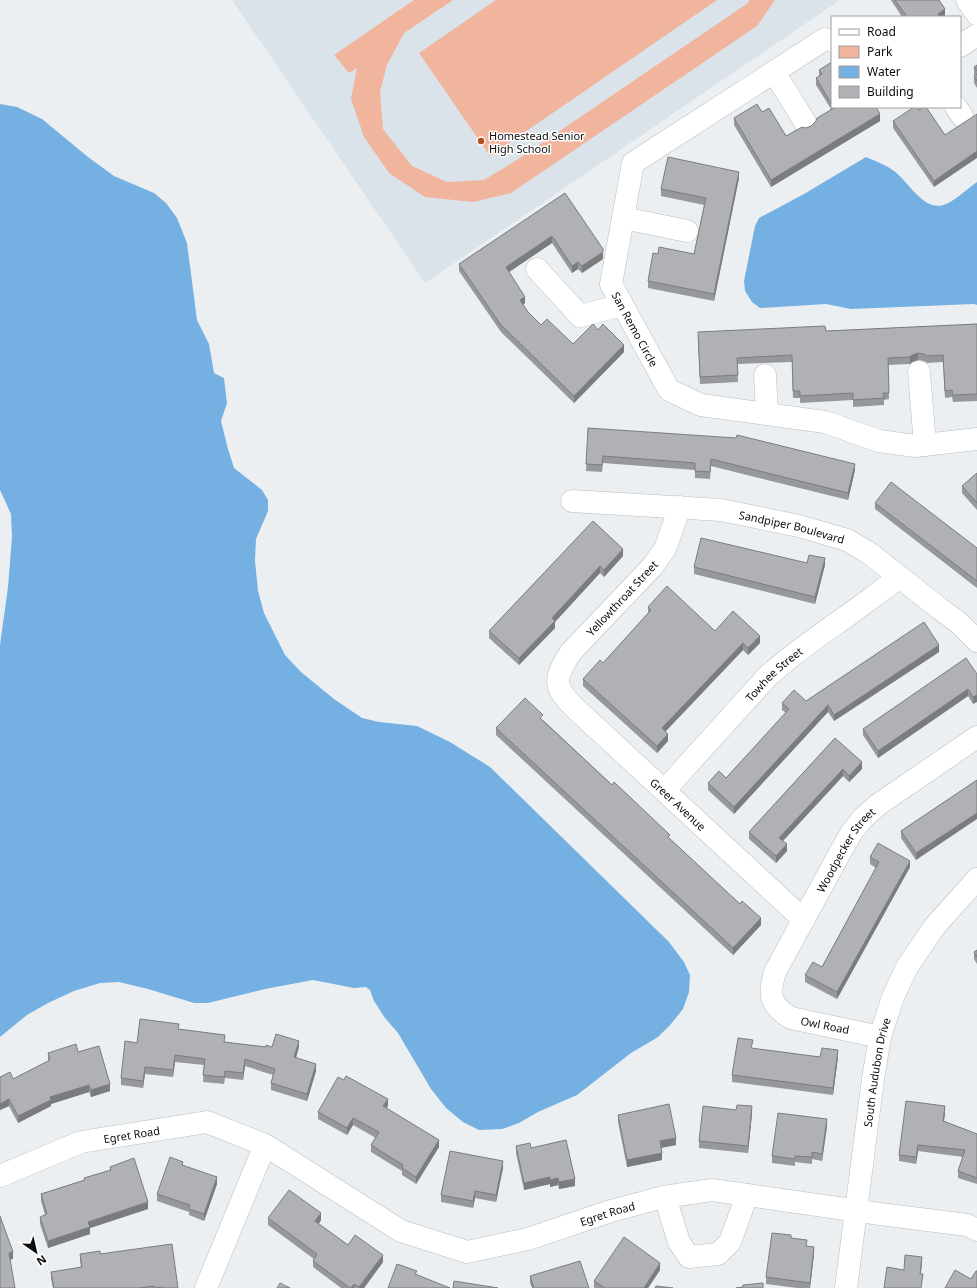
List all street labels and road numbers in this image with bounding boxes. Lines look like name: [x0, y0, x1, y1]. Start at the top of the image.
street label: San Remo Circle: [609, 289, 662, 369]
street label: Sandpiper Boulevard: [738, 506, 846, 546]
street label: Yellowthroat Street: [583, 557, 661, 639]
street label: Towhee Street: [742, 643, 805, 704]
street label: Greer Avenue: [647, 774, 710, 833]
street label: Woodpecker Street: [813, 804, 878, 895]
street label: Owl Road: [799, 1013, 851, 1037]
street label: South Audubon Drive: [859, 1016, 893, 1128]
street label: Egret Road: [102, 1122, 161, 1146]
street label: Egret Road: [578, 1197, 636, 1228]

